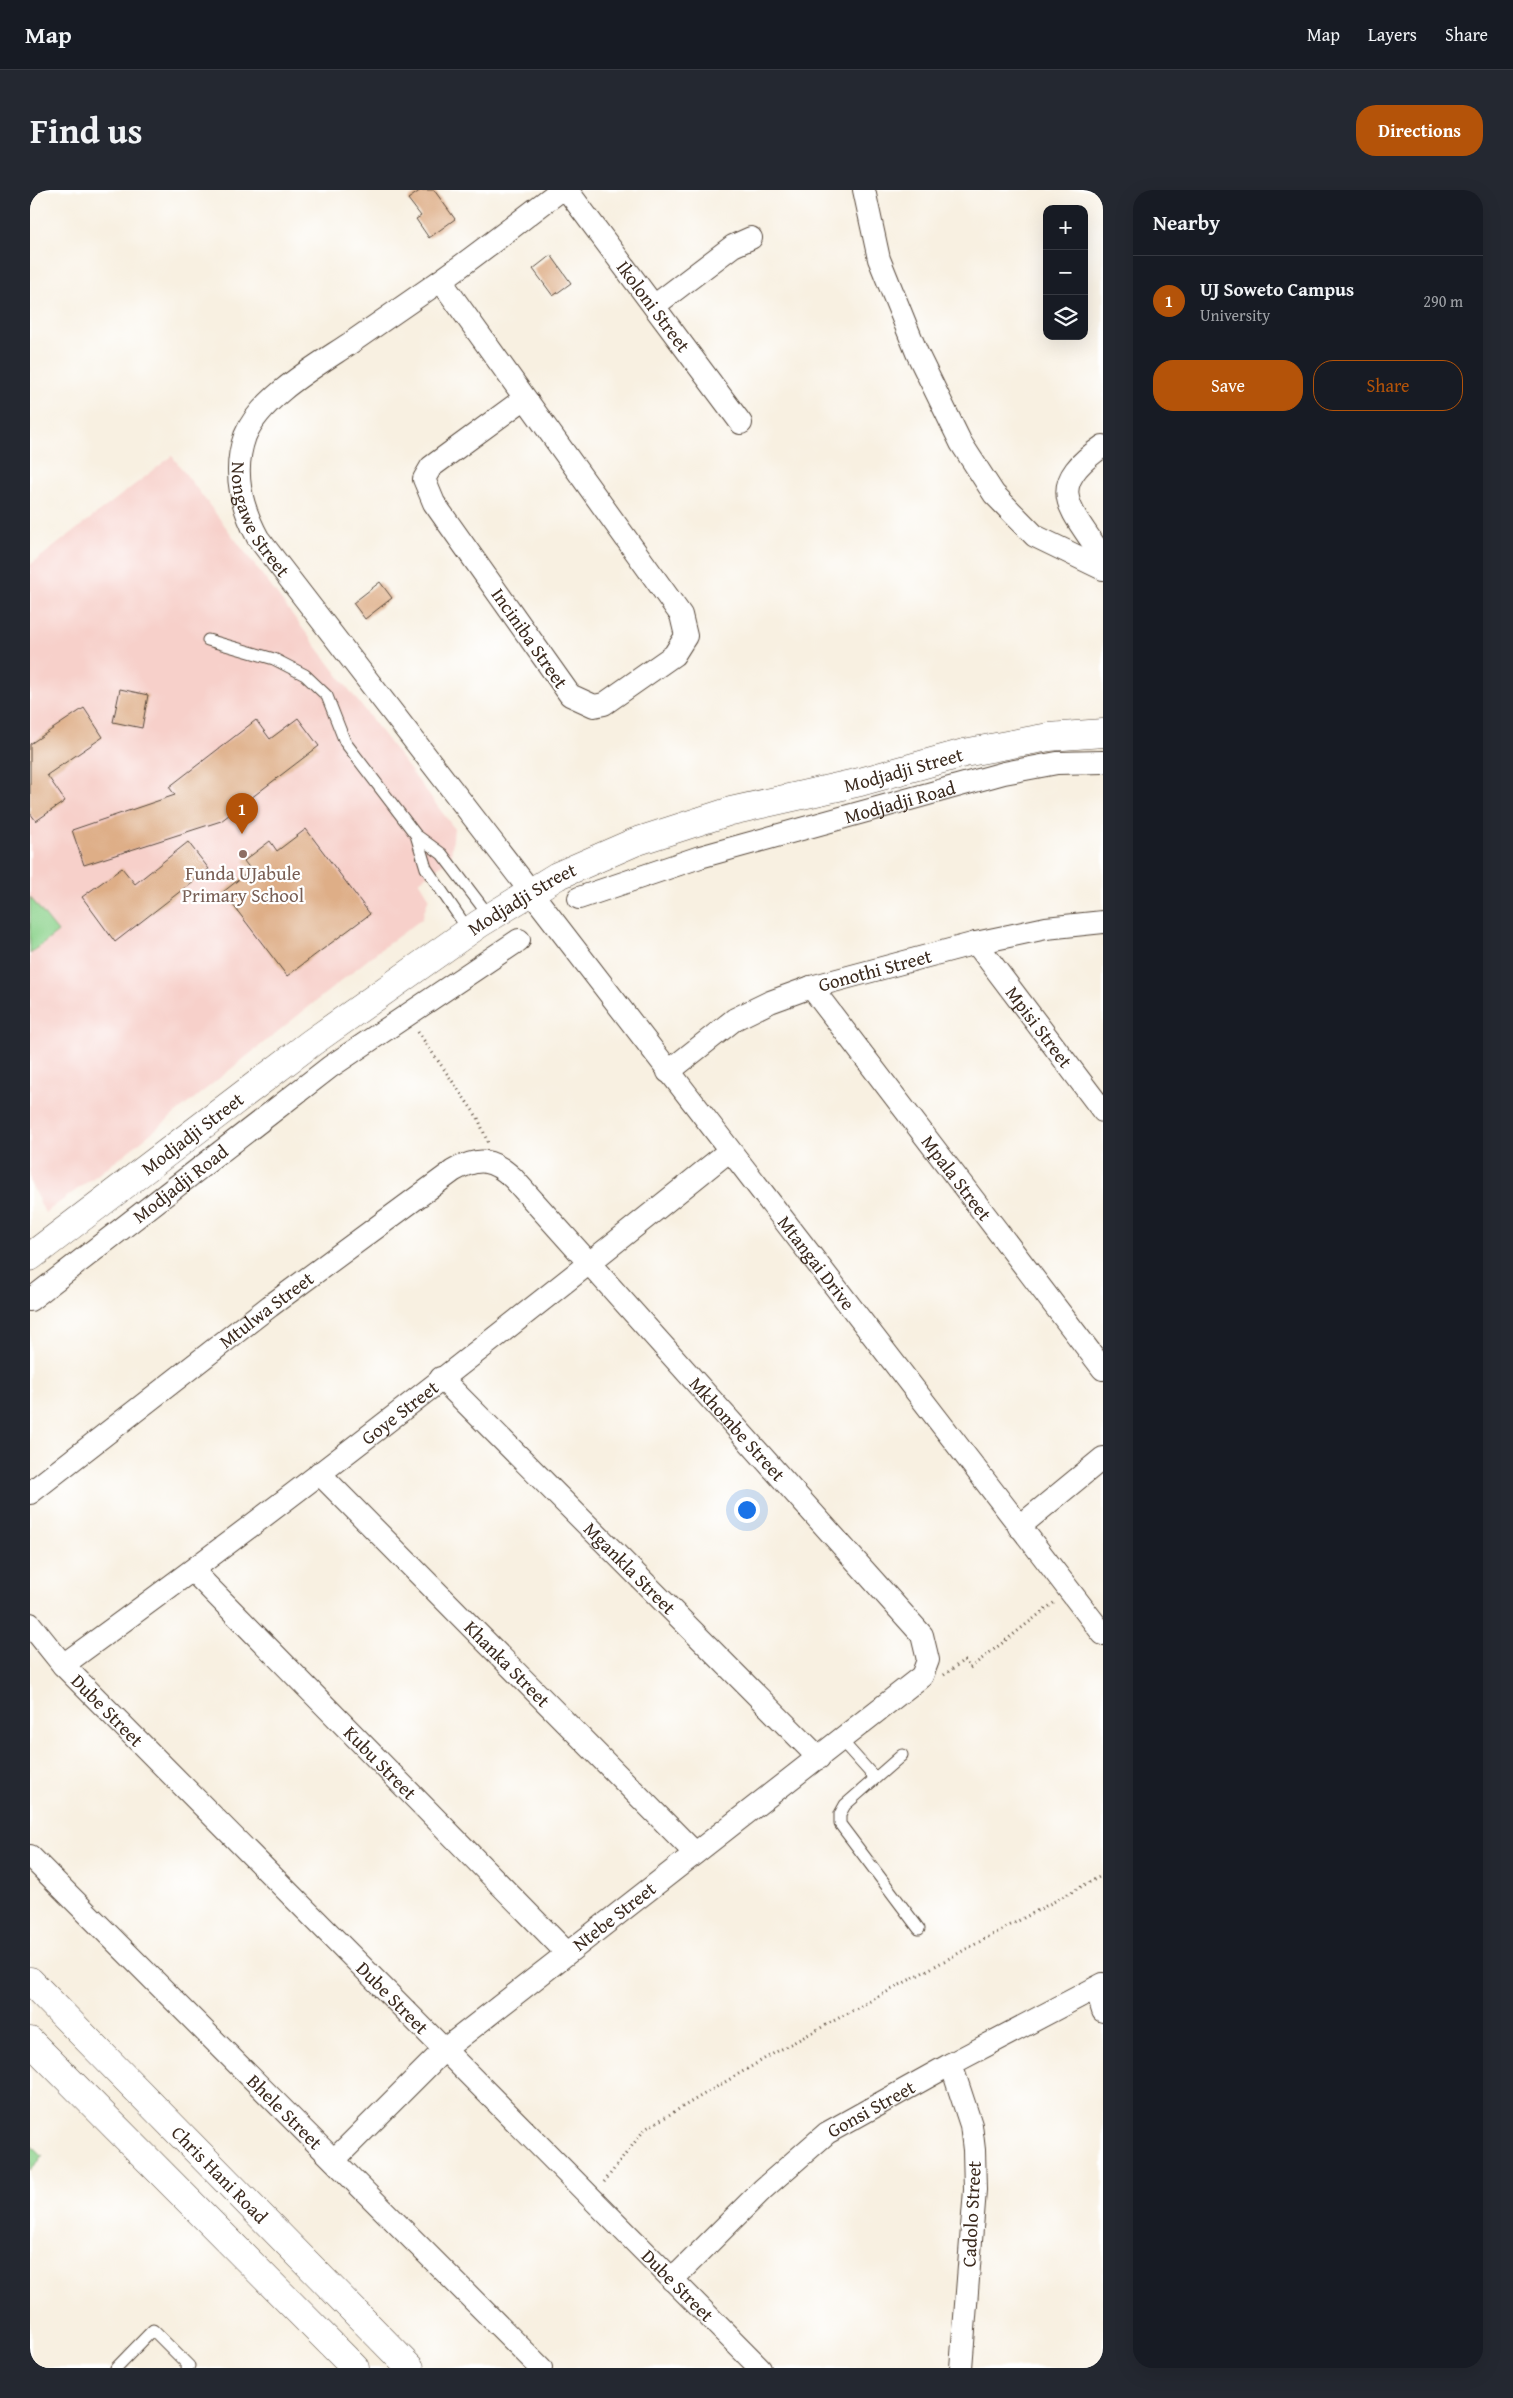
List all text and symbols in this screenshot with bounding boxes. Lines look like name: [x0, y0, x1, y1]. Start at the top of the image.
text: Map: [25, 17, 72, 52]
text: Map: [1307, 21, 1340, 48]
text: Layers: [1368, 21, 1417, 48]
text: Share: [1445, 21, 1488, 48]
text: Find us: [30, 105, 143, 156]
button: Directions: [1356, 105, 1483, 156]
map controls: [1043, 205, 1088, 340]
button: +: [1043, 205, 1088, 250]
text: Nearby: [1153, 207, 1220, 238]
button: −: [1043, 250, 1088, 295]
street label: Ikoloni Street: [610, 254, 698, 358]
text: UJ Soweto Campus: [1200, 275, 1354, 303]
text: 1: [1165, 289, 1173, 313]
text: 290 m: [1423, 289, 1463, 313]
button: layers: [1043, 295, 1088, 340]
text: University: [1200, 303, 1270, 327]
button: Save: [1153, 360, 1303, 411]
button: Share: [1313, 360, 1463, 411]
street label: Nongawe Street: [225, 461, 297, 583]
street label: Inciniba Street: [485, 582, 575, 694]
street label: Modjadji Street: [841, 740, 966, 799]
street label: Modjadji Road: [841, 773, 959, 830]
pin: 1: [226, 793, 258, 834]
marker: Funda UJabule Primary School: [237, 848, 249, 860]
street label: Modjadji Street: [462, 855, 581, 942]
place label: Funda UJabule Primary School: [182, 859, 304, 909]
street label: Gonothi Street: [815, 941, 935, 999]
street label: Mpisi Street: [999, 980, 1080, 1074]
street label: Modjadji Street: [135, 1085, 250, 1182]
street label: Mpala Street: [915, 1129, 999, 1227]
street label: Modjadji Road: [126, 1137, 234, 1229]
street label: Mtangai Drive: [771, 1210, 862, 1316]
street label: Mtulwa Street: [213, 1264, 320, 1355]
street label: Mkhombe Street: [683, 1370, 792, 1488]
street label: Goye Street: [355, 1373, 445, 1451]
your location: [734, 1497, 760, 1523]
street label: Mgankla Street: [577, 1515, 683, 1621]
street label: Khanka Street: [458, 1614, 557, 1714]
street label: Dube Street: [65, 1667, 150, 1753]
street label: Kubu Street: [338, 1719, 424, 1806]
street label: Ntebe Street: [566, 1874, 662, 1958]
street label: Dube Street: [350, 1955, 436, 2041]
street label: Bhele Street: [241, 2067, 329, 2156]
street label: Gonsi Street: [822, 2073, 920, 2144]
street label: Chris Hani Road: [165, 2119, 275, 2230]
street label: Cadolo Street: [954, 2160, 988, 2268]
street label: Dube Street: [635, 2242, 721, 2328]

